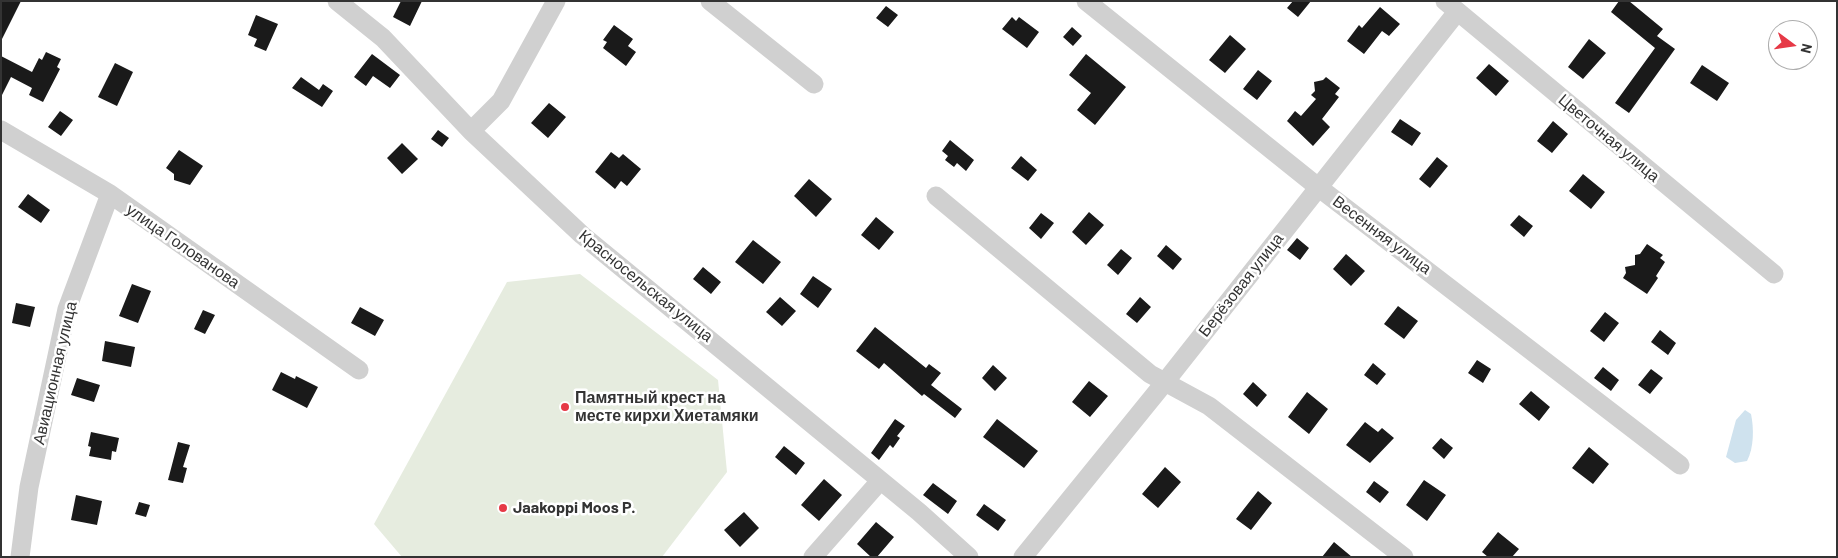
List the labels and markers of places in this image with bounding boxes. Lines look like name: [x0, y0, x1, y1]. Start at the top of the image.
place label: Памятный крест на месте кирхи Хиетамяки: [575, 388, 759, 426]
marker: Памятный крест на месте кирхи Хиетамяки: [559, 401, 571, 413]
place label: Jaakoppi Moos P.: [513, 498, 636, 518]
marker: Jaakoppi Moos P.: [497, 502, 509, 514]

